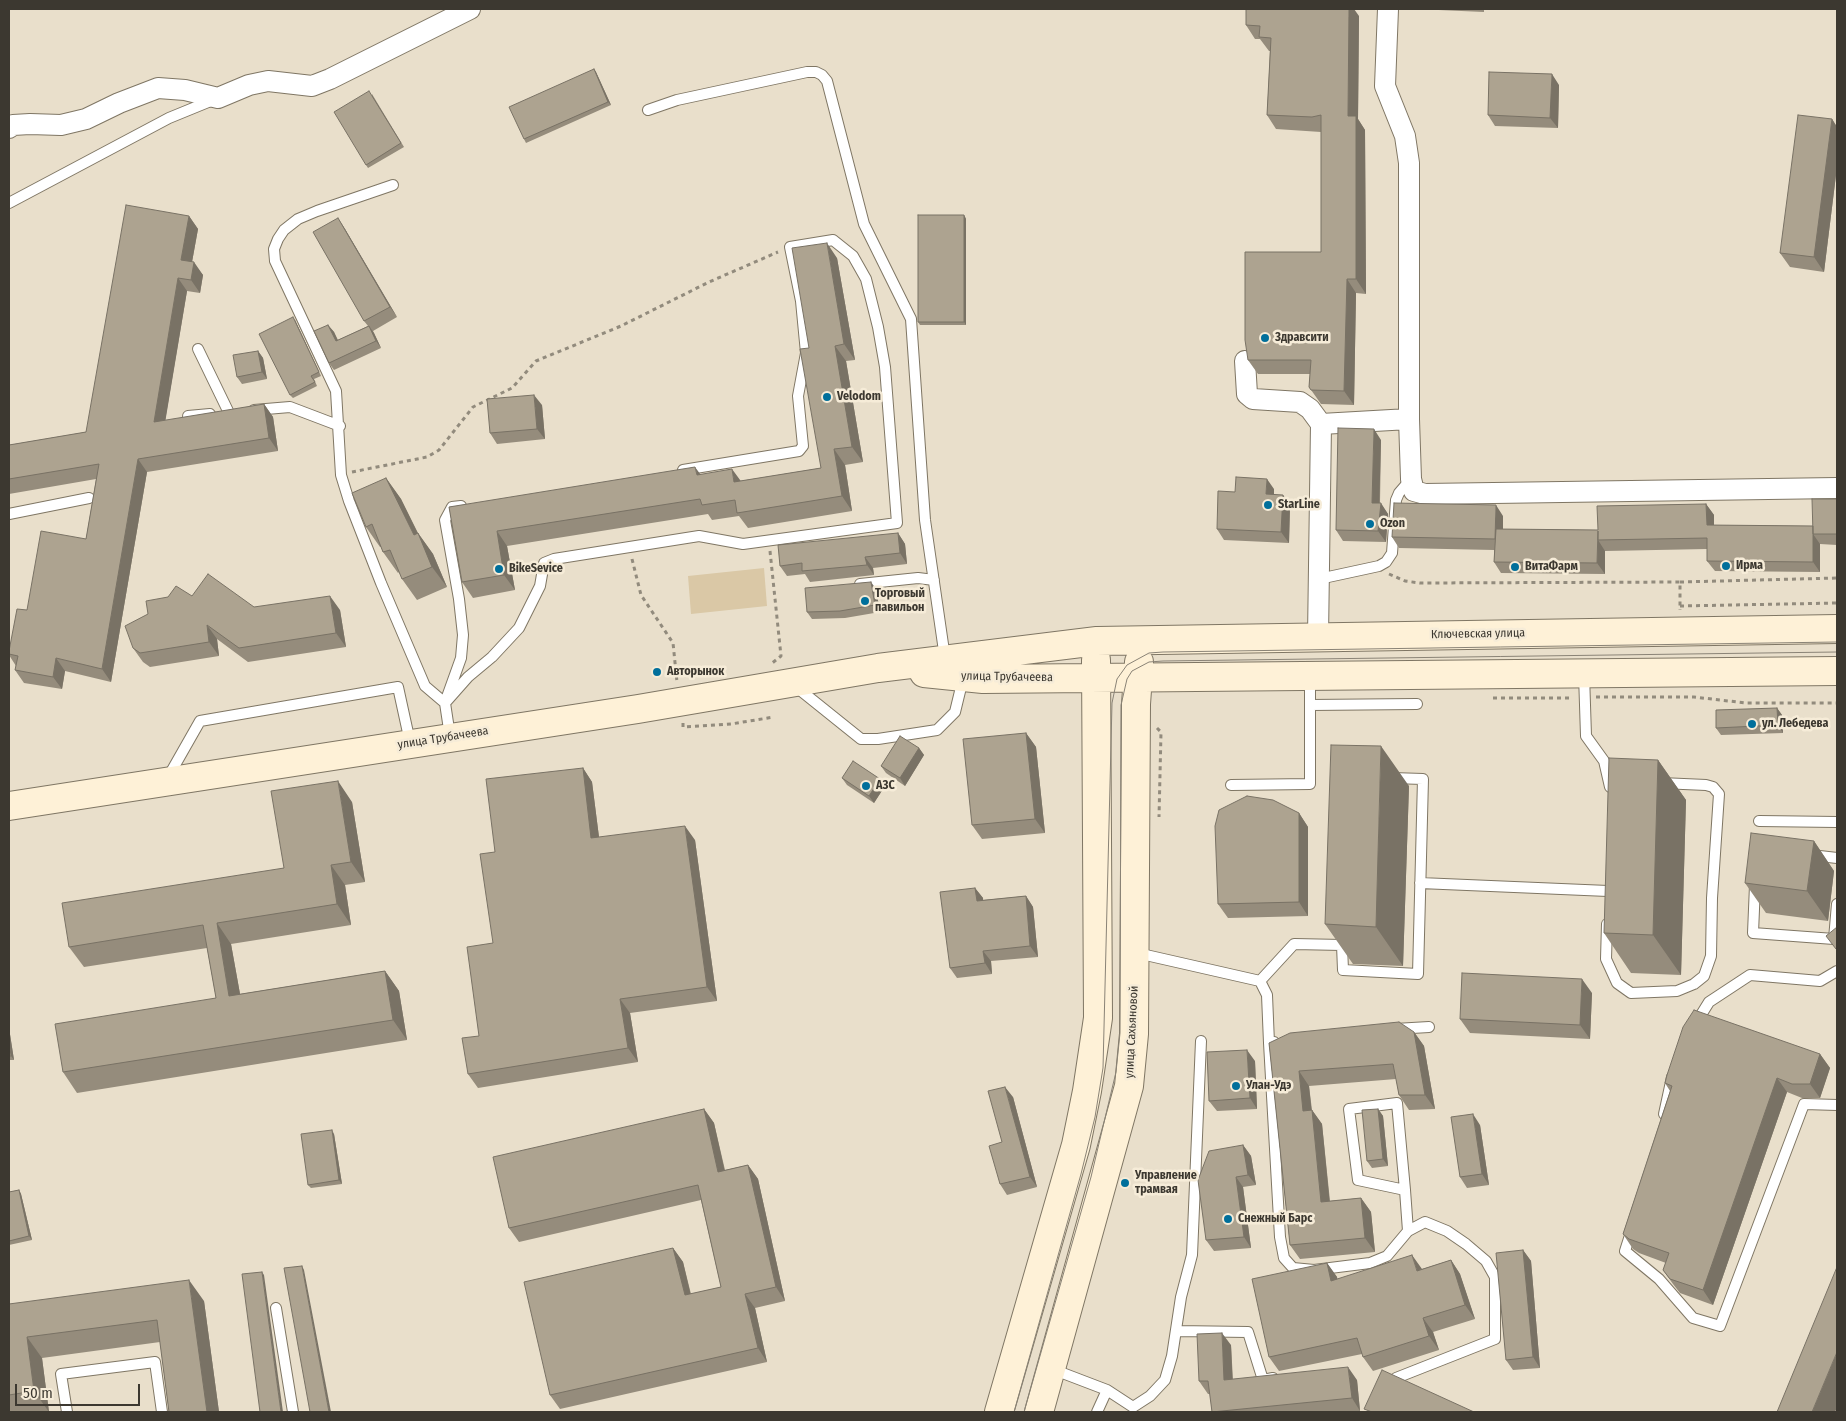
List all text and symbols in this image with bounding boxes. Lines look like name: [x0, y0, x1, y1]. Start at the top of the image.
place label: Здравсити: [1275, 331, 1329, 345]
marker: Здравсити: [1259, 332, 1271, 344]
place label: Velodom: [837, 390, 881, 404]
marker: Velodom: [821, 391, 833, 403]
place label: StarLine: [1278, 498, 1320, 512]
marker: StarLine: [1262, 499, 1274, 511]
place label: Ozon: [1380, 517, 1405, 531]
marker: Ozon: [1364, 518, 1376, 530]
place label: Ирма: [1736, 559, 1763, 573]
place label: ВитаФарм: [1525, 560, 1578, 574]
marker: Ирма: [1720, 560, 1732, 572]
marker: ВитаФарм: [1509, 561, 1521, 573]
place label: BikeSevice: [509, 562, 563, 576]
marker: BikeSevice: [493, 563, 505, 575]
place label: Торговый павильон: [875, 587, 925, 615]
marker: Торговый павильон: [859, 595, 871, 607]
street label: Ключевская улица: [1431, 626, 1525, 642]
place label: Авторынок: [667, 665, 724, 679]
marker: Авторынок: [651, 666, 663, 678]
street label: улица Трубачеева: [961, 669, 1053, 685]
place label: ул. Лебедева: [1762, 717, 1828, 731]
marker: ул. Лебедева: [1746, 718, 1758, 730]
street label: улица Трубачеева: [397, 724, 489, 752]
place label: АЗС: [876, 779, 895, 793]
marker: АЗС: [860, 780, 872, 792]
street label: улица Сахьяновой: [1122, 985, 1142, 1079]
place label: Улан-Удэ: [1246, 1079, 1291, 1093]
marker: Улан-Удэ: [1230, 1080, 1242, 1092]
place label: Управление трамвая: [1135, 1169, 1197, 1197]
marker: Управление трамвая: [1119, 1177, 1131, 1189]
place label: Снежный Барс: [1238, 1212, 1313, 1226]
marker: Снежный Барс: [1222, 1213, 1234, 1225]
scale bar: [18, 1374, 142, 1406]
text: 50 m: [23, 1384, 53, 1402]

